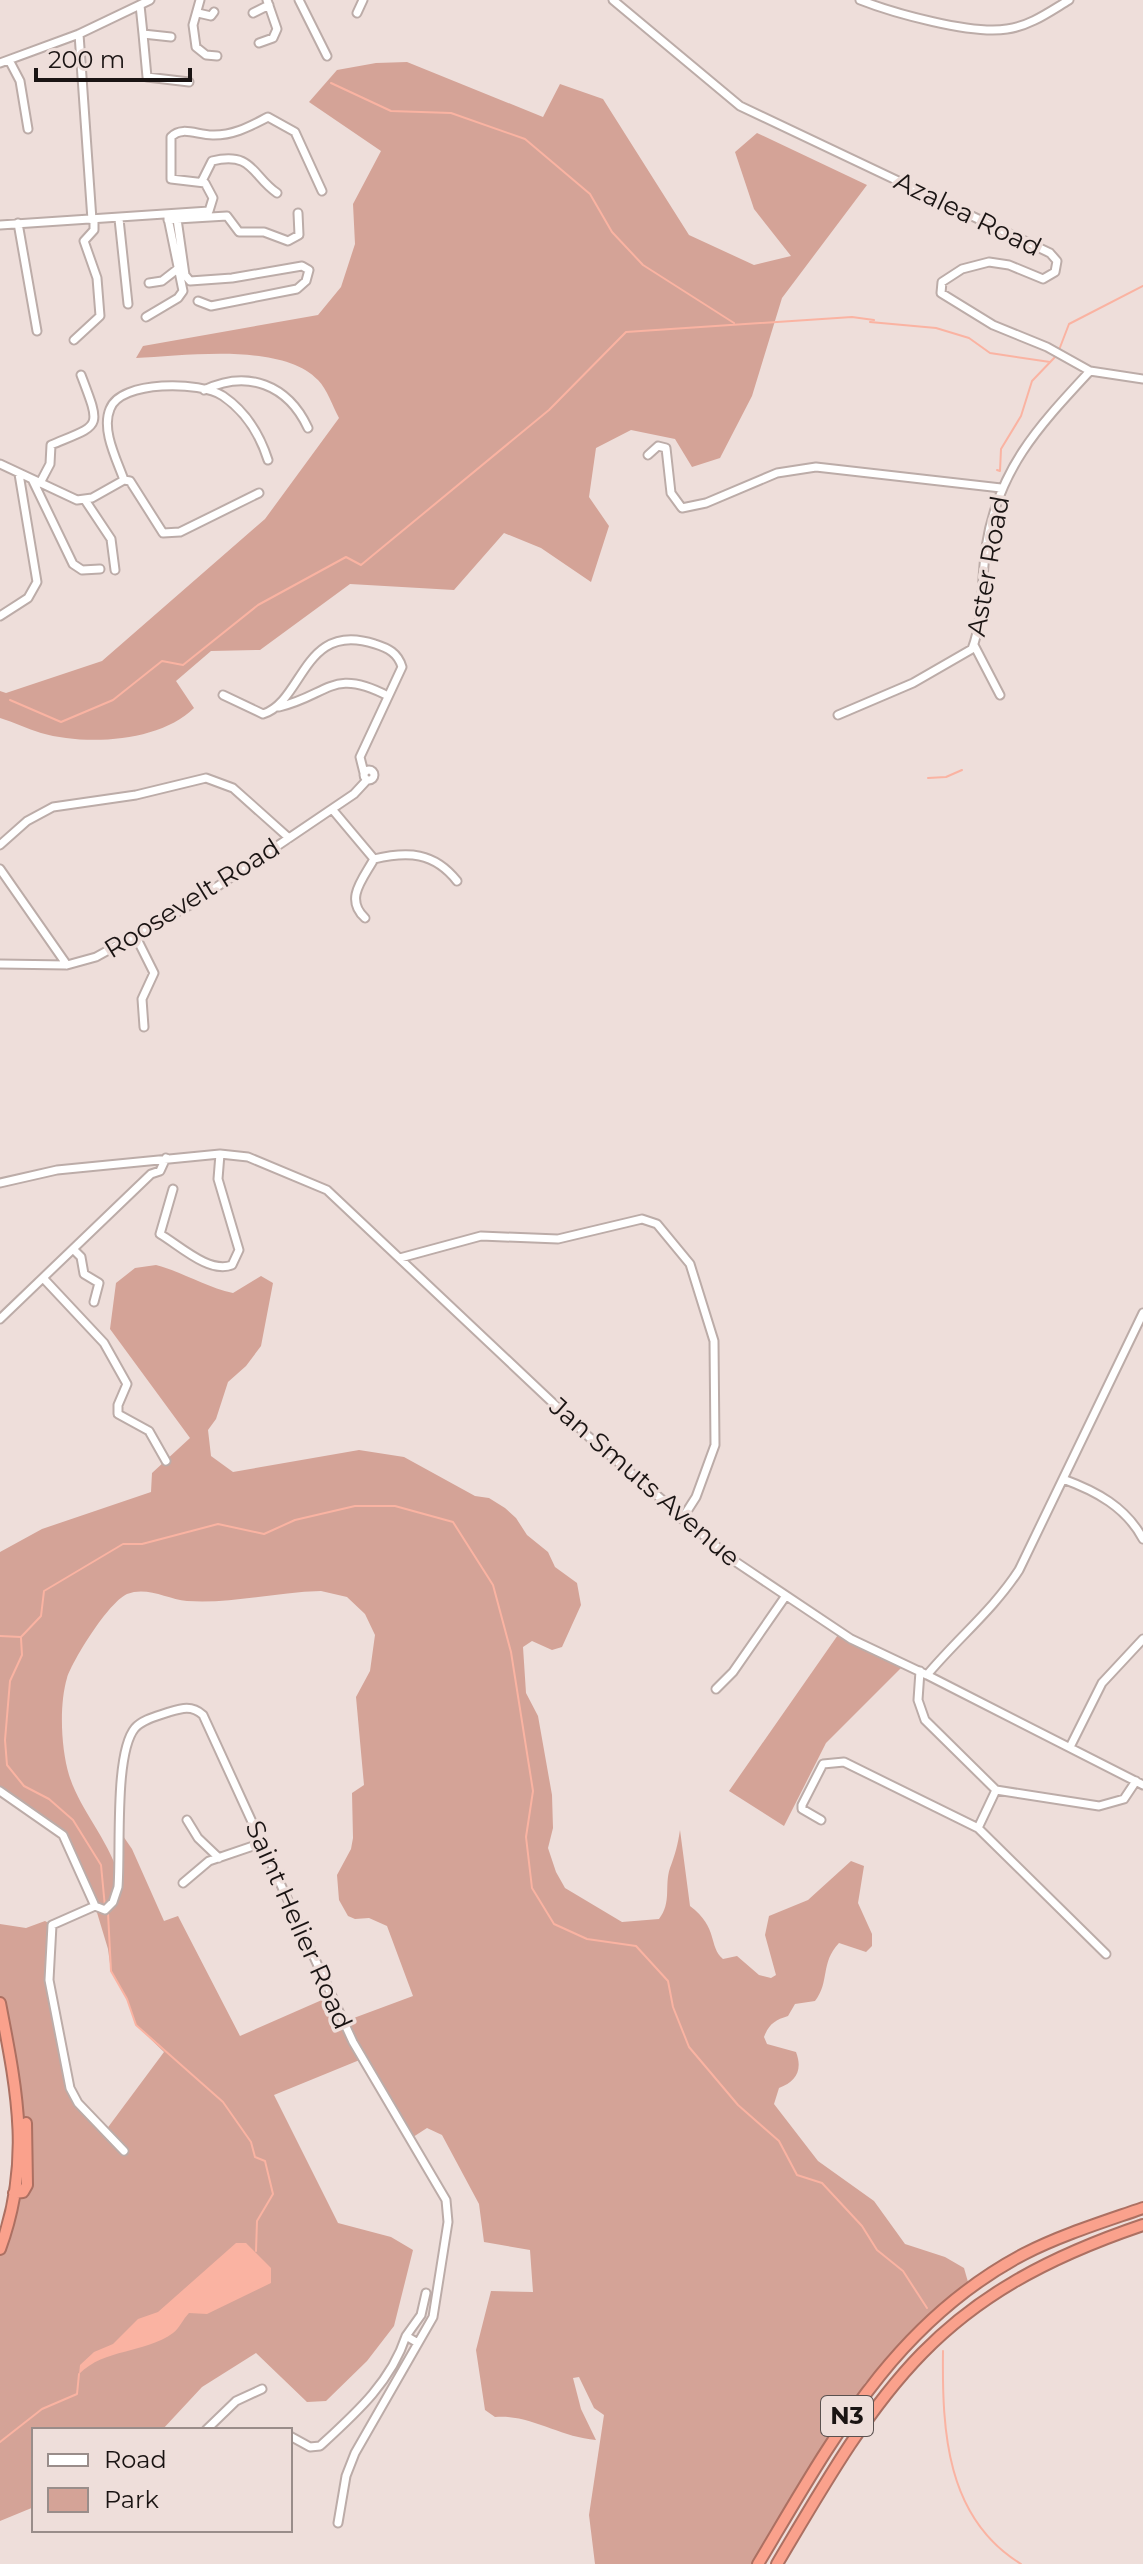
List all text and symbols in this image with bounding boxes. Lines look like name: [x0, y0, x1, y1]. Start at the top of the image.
scale bar: [36, 32, 190, 82]
text: 200 m: [48, 45, 125, 74]
street label: Azalea Road: [889, 165, 1047, 263]
street label: Aster Road: [960, 493, 1016, 639]
street label: Roosevelt Road: [98, 831, 286, 965]
street label: Jan Smuts Avenue: [542, 1390, 747, 1573]
street label: Saint Helier Road: [239, 1816, 359, 2034]
road number: N3: [821, 2396, 873, 2436]
legend: [32, 2428, 292, 2532]
text: Road: [104, 2445, 167, 2474]
text: Park: [104, 2485, 159, 2514]

